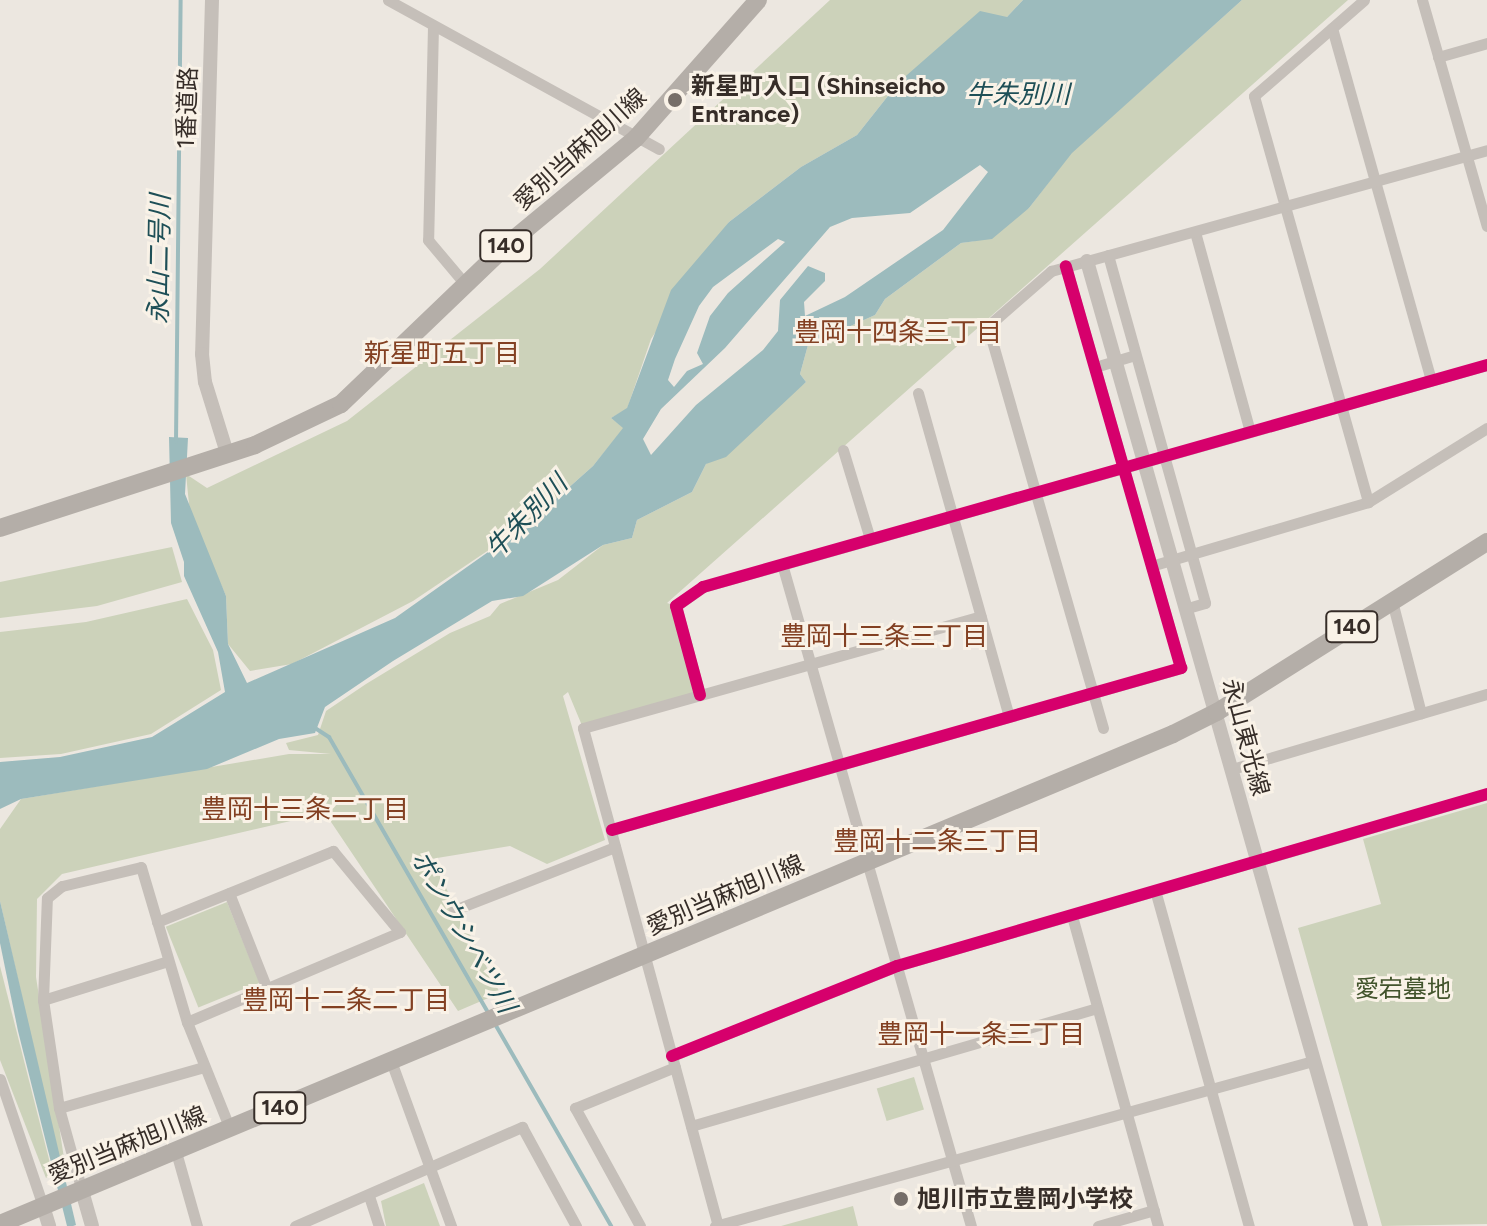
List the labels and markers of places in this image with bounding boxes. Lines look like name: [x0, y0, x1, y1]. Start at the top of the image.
place label: 新星町入口 (Shinseicho Entrance): [691, 72, 946, 128]
marker: 新星町入口 (Shinseicho Entrance): [666, 91, 684, 109]
place label: 旭川市立豊岡小学校: [917, 1185, 1133, 1213]
marker: 旭川市立豊岡小学校: [892, 1190, 910, 1208]

